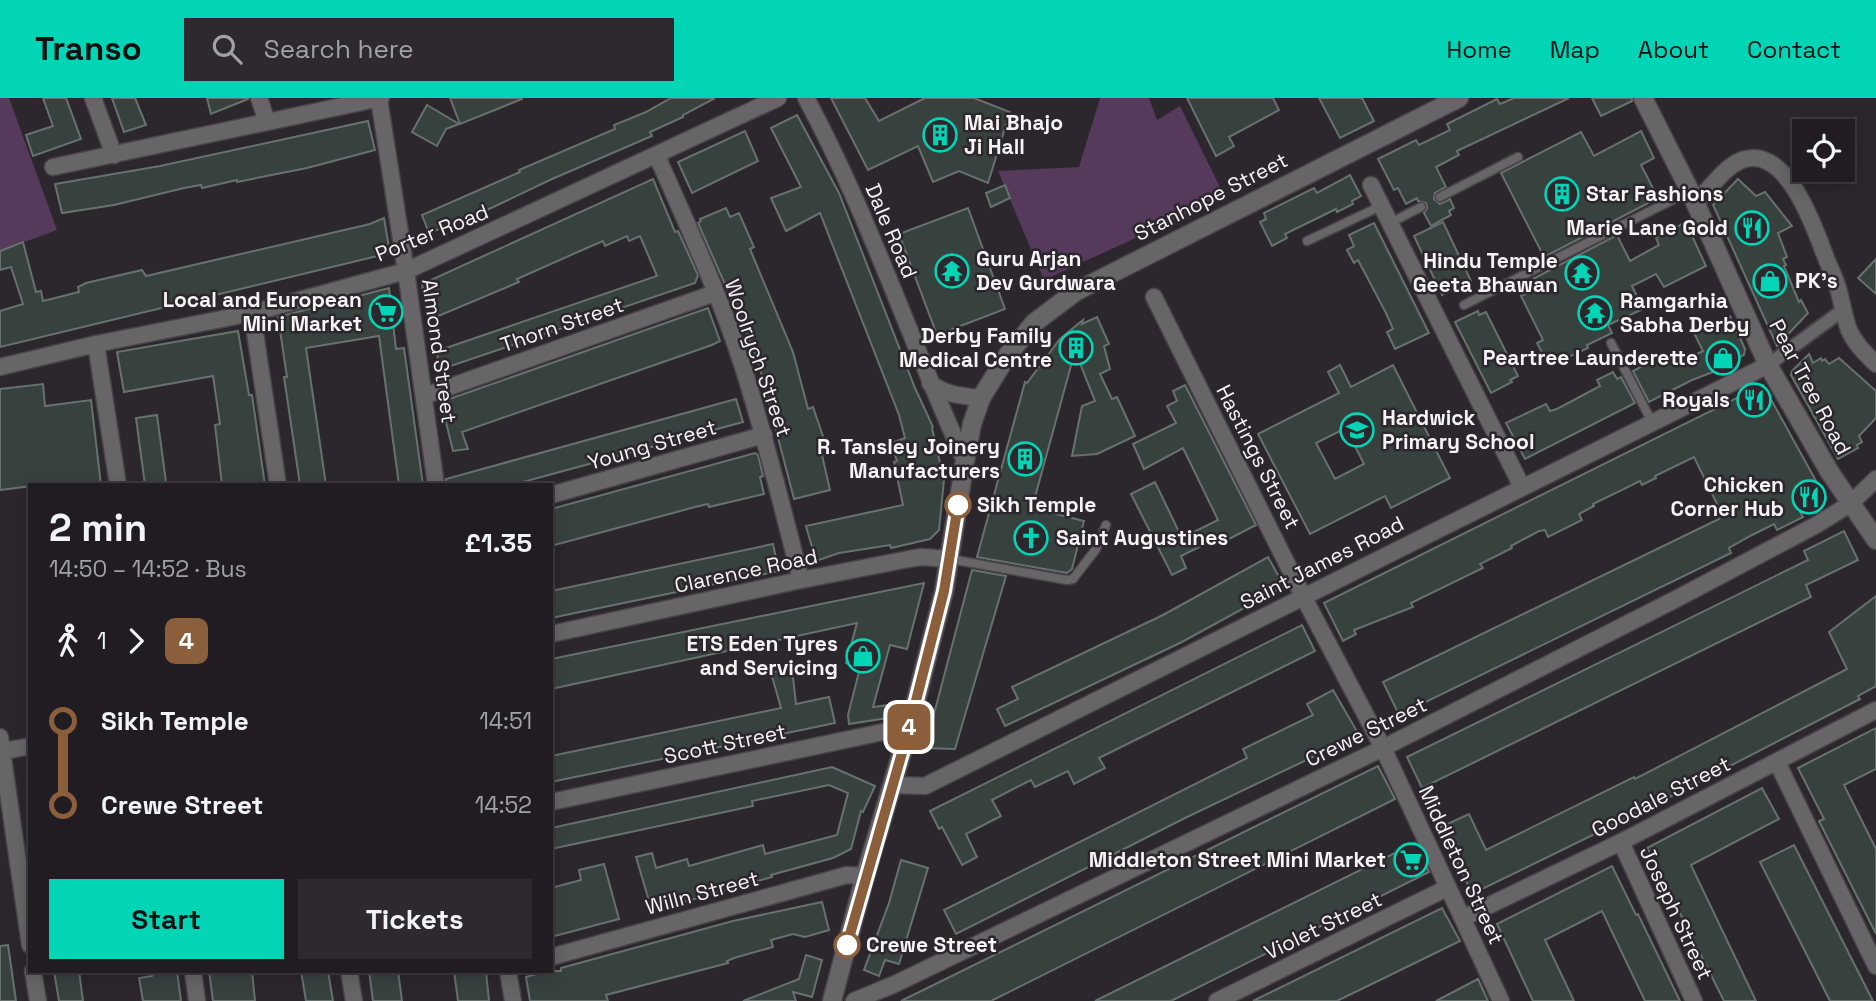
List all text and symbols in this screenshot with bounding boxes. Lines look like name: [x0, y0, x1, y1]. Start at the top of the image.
search box: [184, 18, 674, 81]
text: Transo: [35, 28, 142, 70]
icon: search: [208, 30, 246, 68]
text: Search here: [264, 32, 414, 66]
text: Home: [1446, 34, 1512, 65]
text: Map: [1550, 34, 1600, 65]
text: About: [1638, 34, 1709, 65]
text: Contact: [1747, 34, 1841, 65]
place label: Mai Bhajo Ji Hall: [964, 109, 1063, 160]
building icon: Mai Bhajo Ji Hall: [921, 116, 959, 154]
map controls: [1792, 119, 1855, 182]
button: locate: [1792, 119, 1855, 182]
street label: Stanhope Street: [1129, 146, 1292, 247]
building icon: Star Fashions: [1543, 175, 1581, 213]
street label: Dale Road: [859, 179, 924, 282]
place label: Star Fashions: [1586, 180, 1724, 207]
street label: Porter Road: [371, 198, 492, 267]
restaurant icon: Marie Lane Gold: [1733, 209, 1771, 247]
place label: Marie Lane Gold: [1566, 214, 1728, 241]
place label: Guru Arjan Dev Gurdwara: [976, 245, 1116, 296]
place label: Hindu Temple Geeta Bhawan: [1413, 247, 1558, 298]
temple icon: Guru Arjan Dev Gurdwara: [933, 252, 971, 290]
temple icon: Hindu Temple Geeta Bhawan: [1563, 254, 1601, 292]
shop icon: PK's: [1751, 262, 1789, 300]
place label: PK's: [1795, 267, 1838, 294]
street label: Woolrych Street: [719, 275, 798, 440]
street label: Almond Street: [416, 277, 463, 425]
place label: Local and European Mini Market: [163, 286, 362, 337]
place label: Ramgarhia Sabha Derby: [1620, 287, 1749, 338]
street label: Thorn Street: [497, 291, 627, 358]
supermarket icon: Local and European Mini Market: [367, 293, 405, 331]
temple icon: Ramgarhia Sabha Derby: [1576, 294, 1614, 332]
street label: Pear Tree Road: [1763, 314, 1857, 459]
place label: Derby Family Medical Centre: [899, 322, 1052, 373]
building icon: Derby Family Medical Centre: [1057, 329, 1095, 367]
shop icon: Peartree Launderette: [1704, 339, 1742, 377]
place label: Peartree Launderette: [1483, 344, 1698, 371]
street label: Hastings Street: [1210, 380, 1306, 533]
restaurant icon: Royals: [1735, 381, 1773, 419]
place label: Royals: [1662, 386, 1730, 413]
place label: Hardwick Primary School: [1382, 404, 1535, 455]
school or university icon: Hardwick Primary School: [1338, 411, 1376, 449]
street label: Young Street: [584, 413, 719, 476]
place label: R. Tansley Joinery Manufacturers: [817, 433, 1000, 484]
building icon: R. Tansley Joinery Manufacturers: [1006, 440, 1044, 478]
place label: Chicken Corner Hub: [1670, 471, 1784, 522]
restaurant icon: Chicken Corner Hub: [1790, 478, 1828, 516]
place label: Sikh Temple: [977, 491, 1096, 518]
marker: Sikh Temple: [945, 492, 971, 518]
text: 2 min: [49, 504, 147, 552]
street label: Saint James Road: [1235, 510, 1408, 615]
church icon: Saint Augustines: [1012, 519, 1050, 557]
place label: Saint Augustines: [1056, 524, 1228, 551]
text: £1.35: [465, 526, 532, 560]
street label: Clarence Road: [672, 542, 820, 599]
text: 14:50 – 14:52 · Bus: [49, 554, 247, 584]
icon: walk: [49, 622, 87, 660]
icon: forward: [117, 622, 155, 660]
text: 4: [179, 625, 194, 656]
text: 1: [97, 626, 107, 656]
place label: ETS Eden Tyres and Servicing: [687, 630, 838, 681]
shop icon: ETS Eden Tyres and Servicing: [844, 637, 882, 675]
street label: Crewe Street: [1301, 691, 1431, 773]
text: Sikh Temple: [101, 704, 249, 738]
line badge: 4: [886, 704, 932, 750]
text: 14:51: [479, 706, 532, 736]
text: 4: [901, 711, 917, 742]
street label: Scott Street: [661, 717, 789, 770]
street label: Goodale Street: [1587, 750, 1735, 843]
street label: Middleton Street: [1413, 781, 1510, 949]
text: Crewe Street: [101, 788, 263, 822]
text: 14:52: [475, 790, 532, 820]
supermarket icon: Middleton Street Mini Market: [1392, 841, 1430, 879]
street label: Joseph Street: [1634, 842, 1719, 984]
place label: Middleton Street Mini Market: [1089, 846, 1386, 873]
street label: Willn Street: [642, 864, 762, 921]
button: Start: [49, 879, 284, 959]
button: Tickets: [298, 879, 532, 959]
street label: Violet Street: [1260, 885, 1386, 966]
place label: Crewe Street: [866, 931, 997, 958]
marker: Crewe Street: [834, 932, 860, 958]

